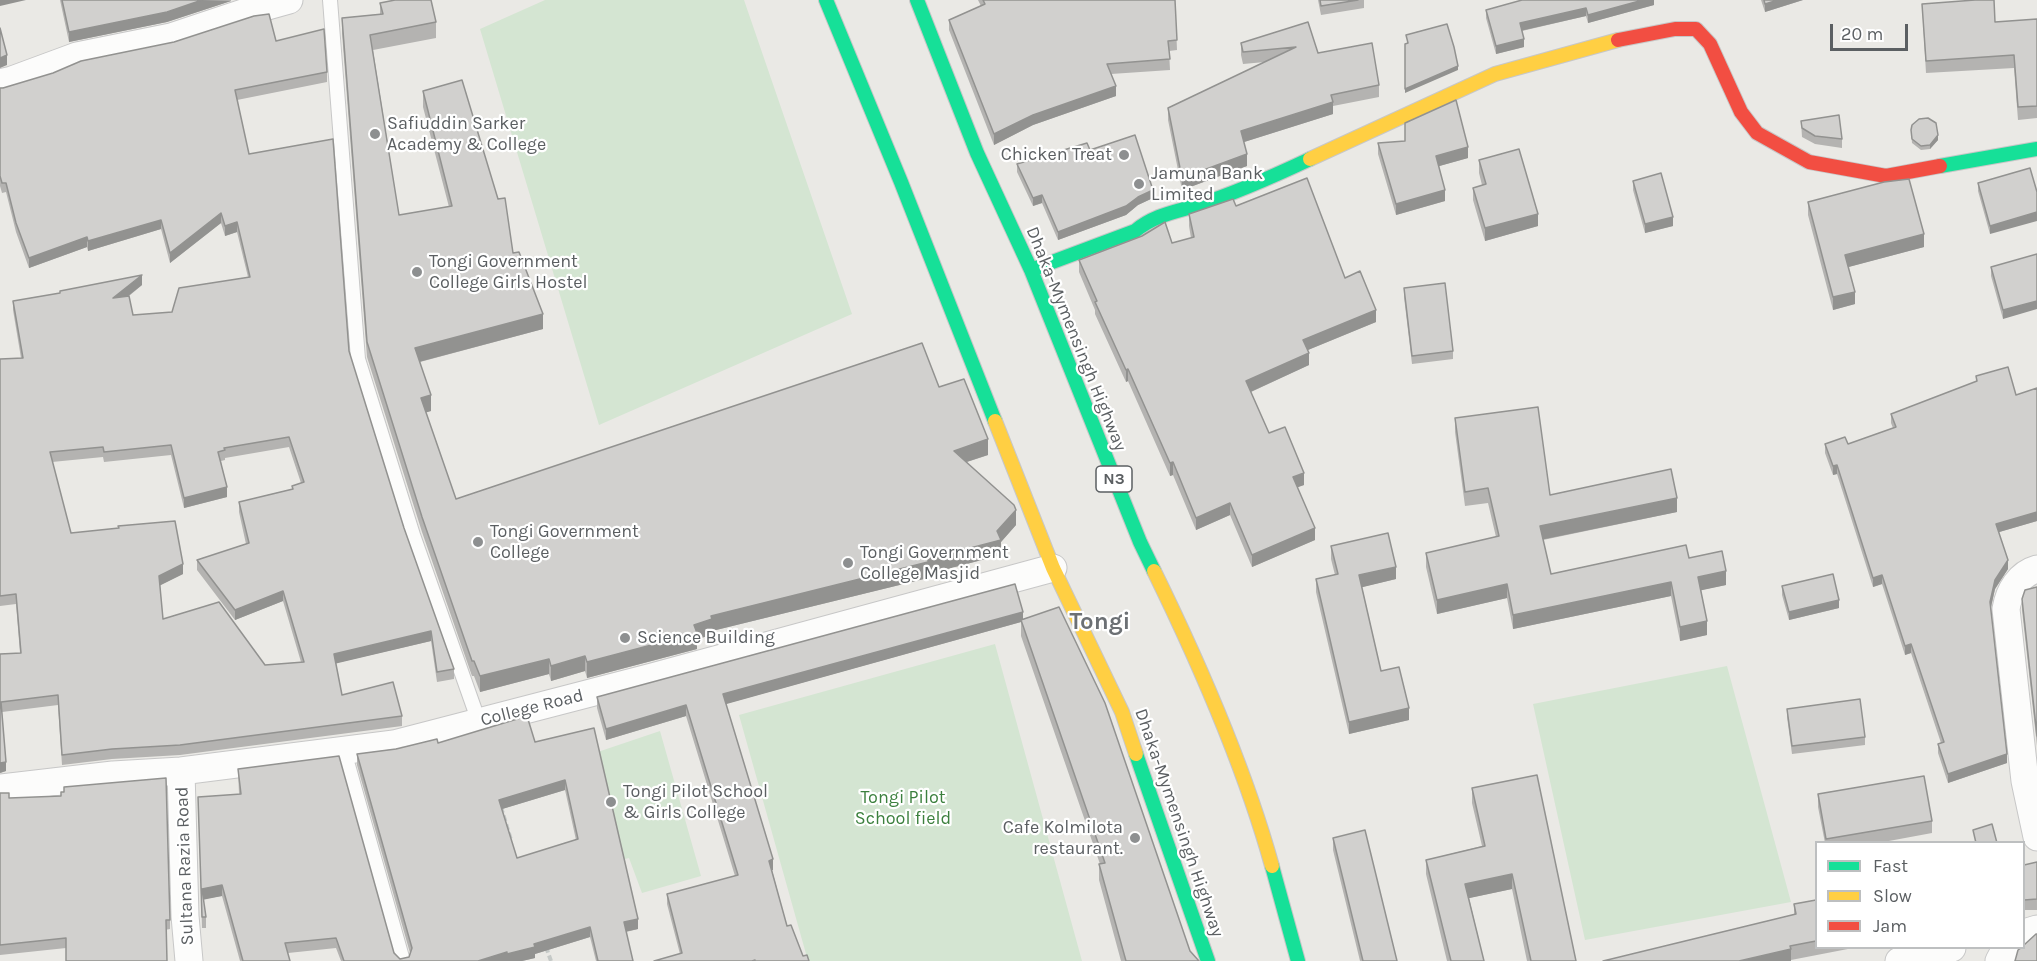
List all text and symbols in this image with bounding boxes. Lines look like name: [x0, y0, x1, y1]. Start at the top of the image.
scale bar: [1833, 12, 1911, 50]
text: 20 m: [1841, 23, 1883, 45]
place label: Safiuddin Sarker Academy & College: [387, 113, 546, 156]
marker: Safiuddin Sarker Academy & College: [368, 127, 382, 141]
place label: Chicken Treat: [1001, 144, 1112, 166]
marker: Chicken Treat: [1117, 148, 1131, 162]
place label: Jamuna Bank Limited: [1151, 163, 1263, 206]
marker: Jamuna Bank Limited: [1132, 177, 1146, 191]
street label: Dhaka-Mymensingh Highway: [1021, 224, 1131, 454]
place label: Tongi Government College Girls Hostel: [429, 251, 587, 294]
marker: Tongi Government College Girls Hostel: [410, 265, 424, 279]
road number: N3: [1096, 466, 1132, 492]
place label: Tongi Government College: [490, 521, 639, 564]
marker: Tongi Government College: [471, 535, 485, 549]
place label: Tongi Government College Masjid: [860, 542, 1009, 584]
marker: Tongi Government College Masjid: [841, 556, 855, 570]
district label: Tongi: [1070, 608, 1130, 636]
place label: Science Building: [637, 627, 775, 649]
marker: Science Building: [618, 631, 632, 645]
street label: College Road: [478, 685, 586, 731]
street label: Dhaka-Mymensingh Highway: [1130, 706, 1228, 940]
place label: Tongi Pilot School & Girls College: [623, 781, 768, 824]
street label: Sultana Razia Road: [171, 786, 199, 946]
park label: Tongi Pilot School field: [855, 787, 951, 830]
marker: Tongi Pilot School & Girls College: [604, 795, 618, 809]
place label: Cafe Kolmilota restaurant.: [1003, 817, 1123, 860]
marker: Cafe Kolmilota restaurant.: [1128, 831, 1142, 845]
legend: [1815, 841, 2025, 949]
text: Fast: [1873, 855, 1908, 877]
text: Slow: [1873, 885, 1912, 907]
text: Jam: [1873, 915, 1907, 937]

